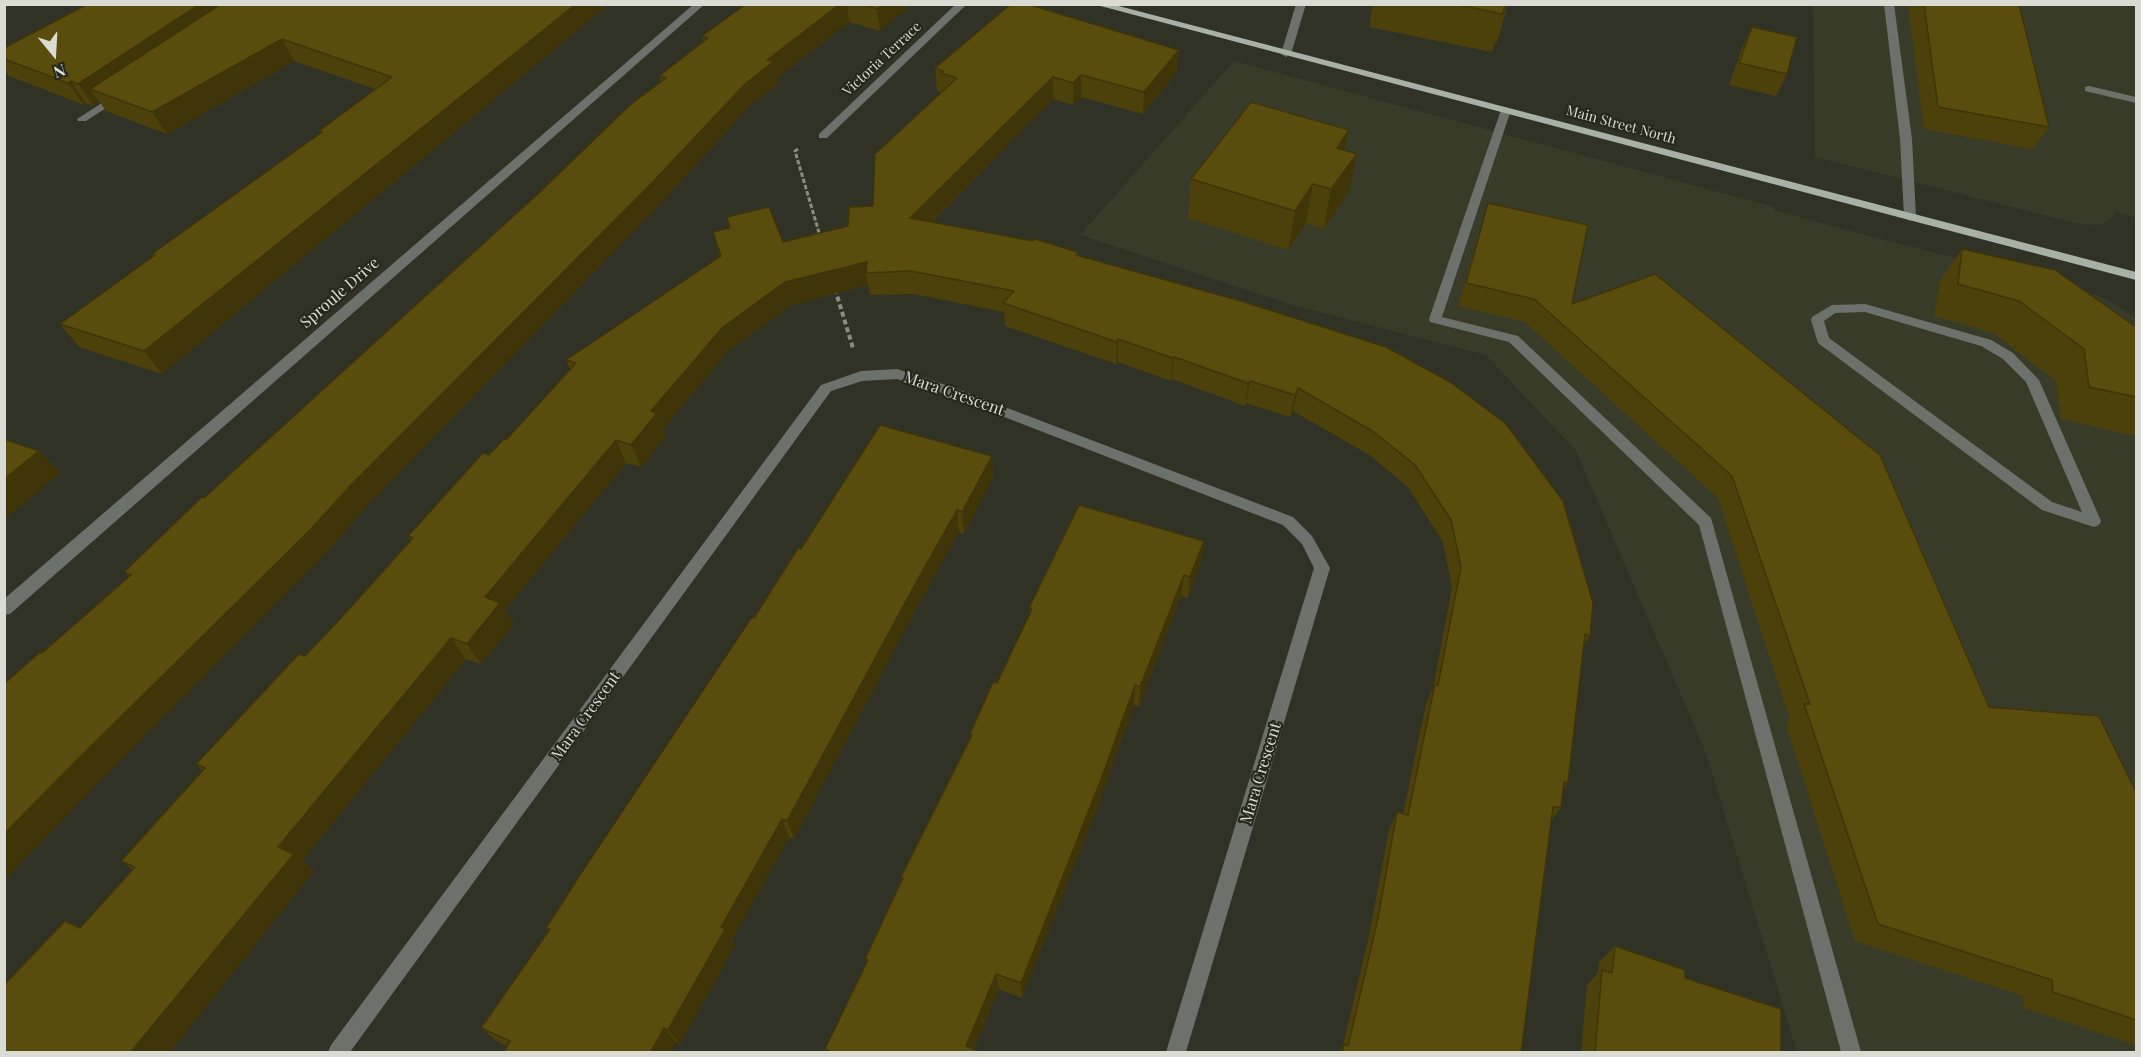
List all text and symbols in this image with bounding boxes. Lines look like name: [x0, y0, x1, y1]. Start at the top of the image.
street label: Victoria Terrace: [839, 18, 925, 100]
north arrow: [24, 24, 84, 84]
text: N: [51, 60, 68, 83]
street label: Main Street North: [1564, 102, 1678, 148]
street label: Sproule Drive: [297, 253, 383, 333]
street label: Mara Crescent: [901, 368, 1007, 420]
street label: Mara Crescent: [547, 668, 625, 764]
street label: Mara Crescent: [1236, 720, 1286, 826]

